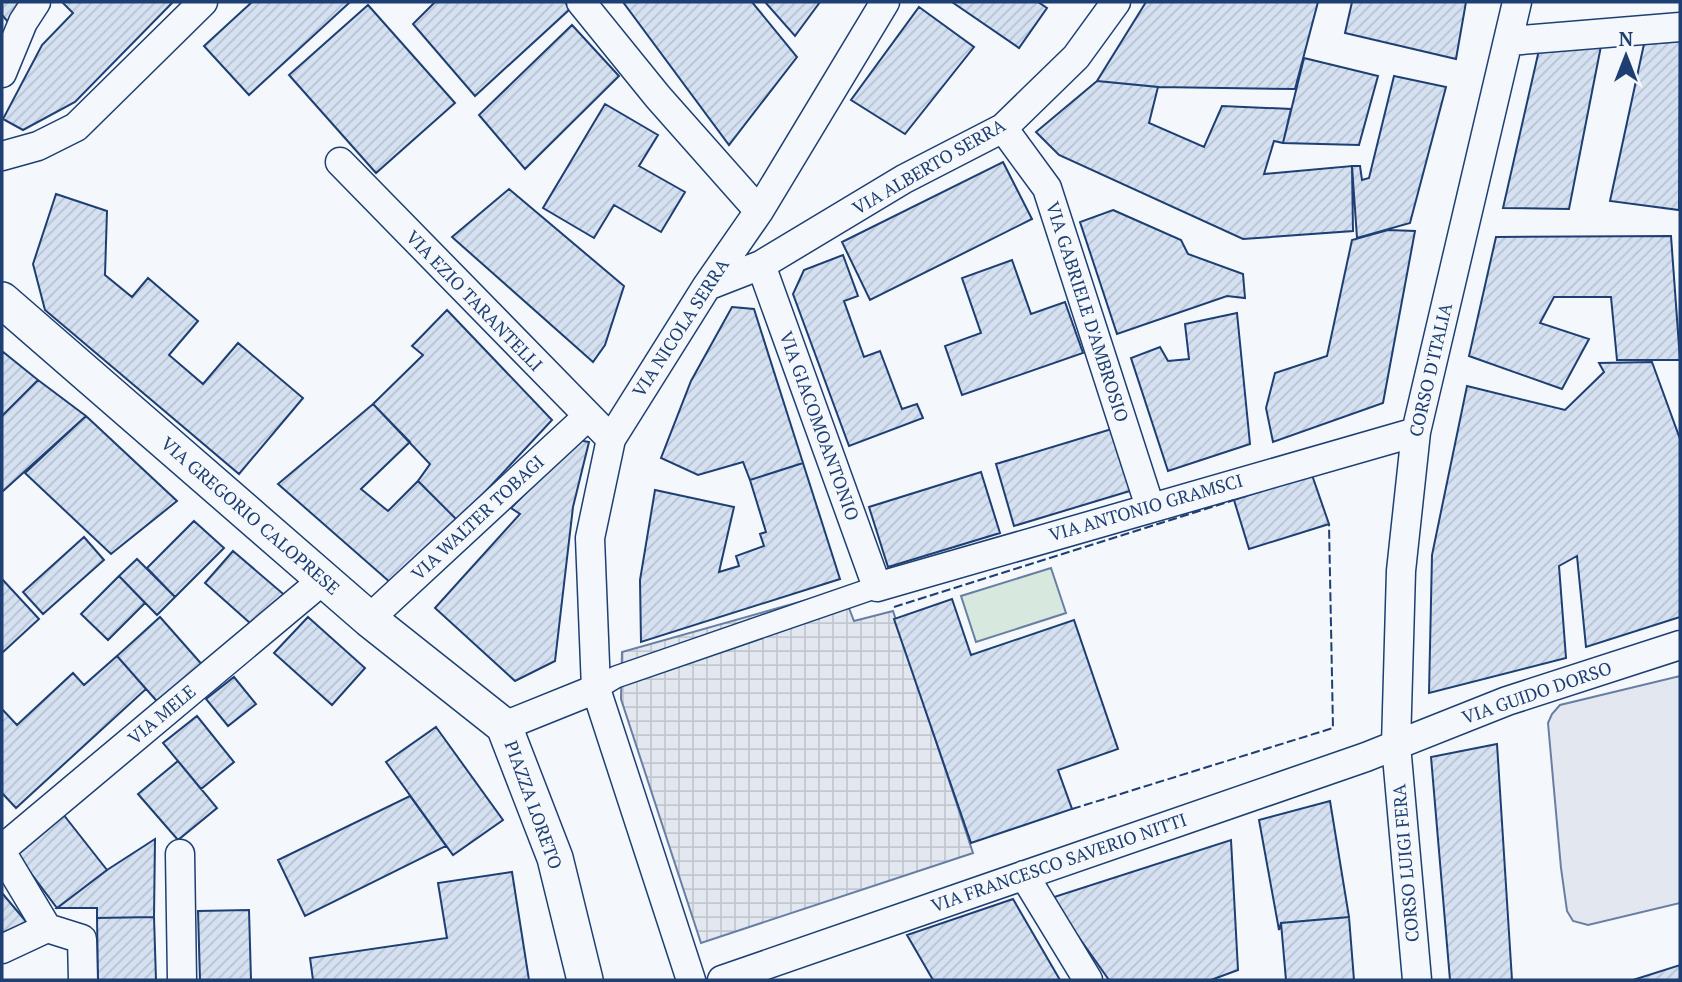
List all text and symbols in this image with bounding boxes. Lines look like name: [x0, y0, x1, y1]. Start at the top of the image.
north arrow: [1591, 21, 1661, 91]
text: N: [1619, 26, 1634, 51]
street label: VIA ALBERTO SERRA: [848, 112, 1010, 220]
street label: VIA GABRIELE D'AMBROSIO: [1041, 198, 1135, 425]
street label: VIA EZIO TARANTELLI: [401, 225, 548, 376]
street label: VIA NICOLA SERRA: [626, 253, 734, 401]
street label: CORSO D'ITALIA: [1403, 300, 1457, 439]
street label: VIA GIACOMOANTONIO: [774, 328, 865, 524]
street label: VIA GREGORIO CALOPRESE: [156, 431, 345, 600]
street label: VIA WALTER TOBAGI: [406, 449, 549, 585]
street label: VIA ANTONIO GRAMSCI: [1046, 468, 1245, 546]
street label: VIA GUIDO DORSO: [1459, 655, 1615, 729]
street label: VIA MELE: [122, 679, 200, 750]
street label: PIAZZA LORETO: [500, 737, 568, 872]
street label: CORSO LUIGI FERA: [1386, 782, 1424, 943]
street label: VIA FRANCESCO SAVERIO NITTI: [928, 807, 1190, 917]

